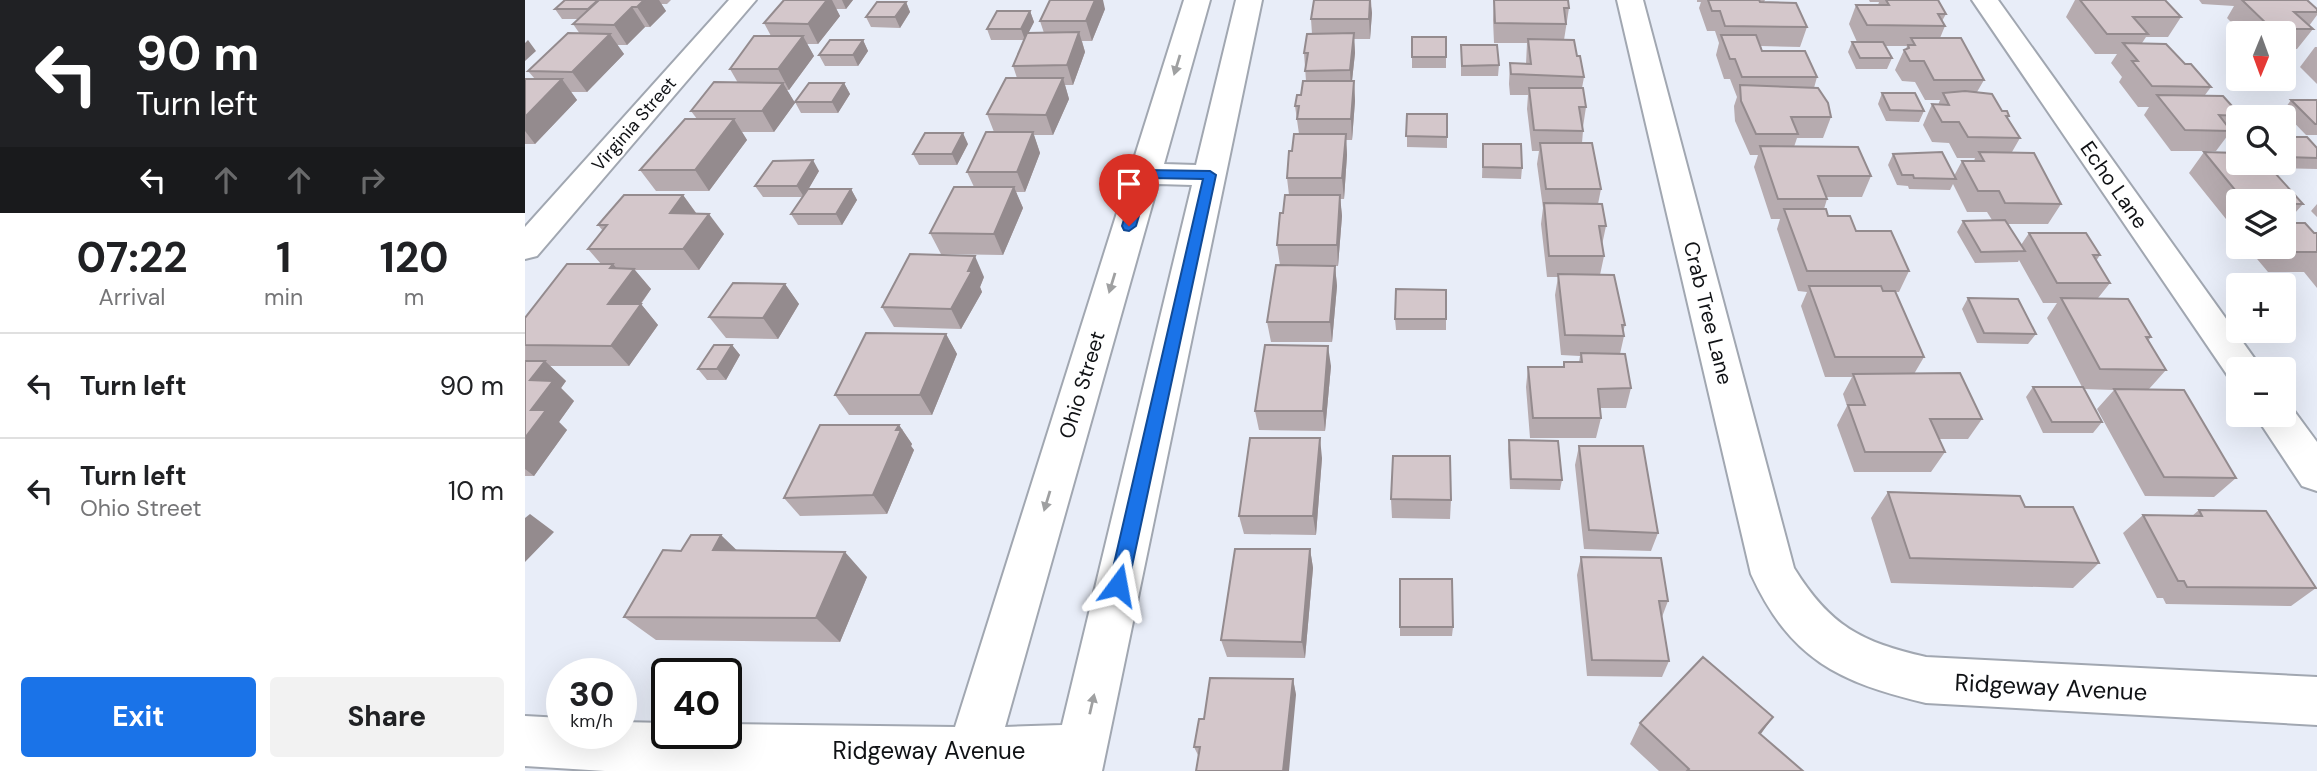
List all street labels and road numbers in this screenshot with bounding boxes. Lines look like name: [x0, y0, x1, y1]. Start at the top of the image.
street label: Virginia Street: [586, 72, 682, 176]
street label: Echo Lane: [2074, 136, 2154, 234]
street label: Crab Tree Lane: [1677, 238, 1739, 388]
street label: Ohio Street: [1052, 328, 1112, 442]
street label: Ridgeway Avenue: [1954, 666, 2148, 708]
street label: Ridgeway Avenue: [833, 735, 1025, 766]

